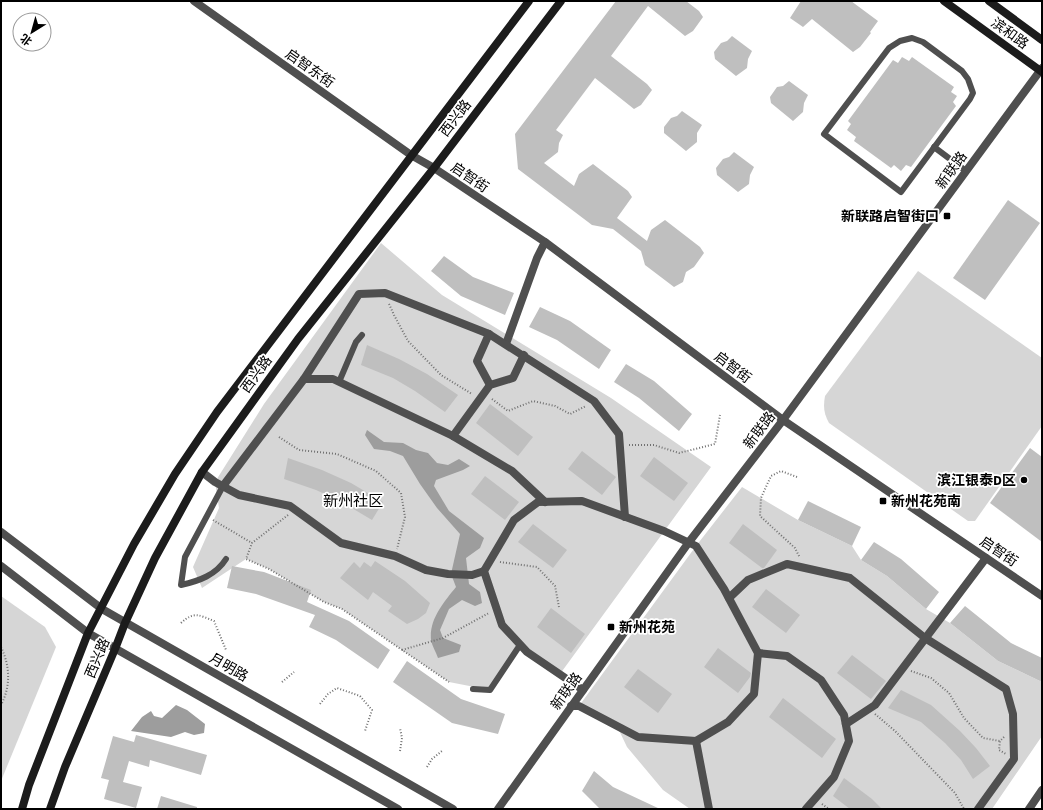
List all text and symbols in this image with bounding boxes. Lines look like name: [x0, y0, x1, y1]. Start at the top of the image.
north arrow: [12, 12, 52, 52]
street label: 滨和路: [987, 13, 1032, 54]
text: 北: [17, 30, 35, 49]
street label: 启智东街: [281, 45, 338, 93]
street label: 西兴路: [435, 96, 476, 141]
street label: 新联路: [931, 148, 972, 193]
street label: 启智街: [446, 158, 492, 198]
place label: 新联路启智街口: [841, 207, 939, 227]
marker: 新联路启智街口: [942, 211, 952, 221]
street label: 启智街: [710, 347, 755, 388]
street label: 西兴路: [236, 352, 277, 397]
street label: 新联路: [739, 408, 780, 453]
place label: 滨江银泰D区: [937, 471, 1016, 491]
marker: 滨江银泰D区: [1019, 475, 1029, 485]
district label: 新州社区: [323, 491, 383, 512]
place label: 新州花苑南: [891, 492, 961, 512]
marker: 新州花苑南: [878, 496, 888, 506]
street label: 启智街: [975, 532, 1021, 572]
place label: 新州花苑: [619, 618, 675, 638]
marker: 新州花苑: [606, 622, 616, 632]
street label: 西兴路: [81, 635, 115, 682]
street label: 月明路: [205, 649, 252, 687]
street label: 新联路: [546, 669, 587, 714]

